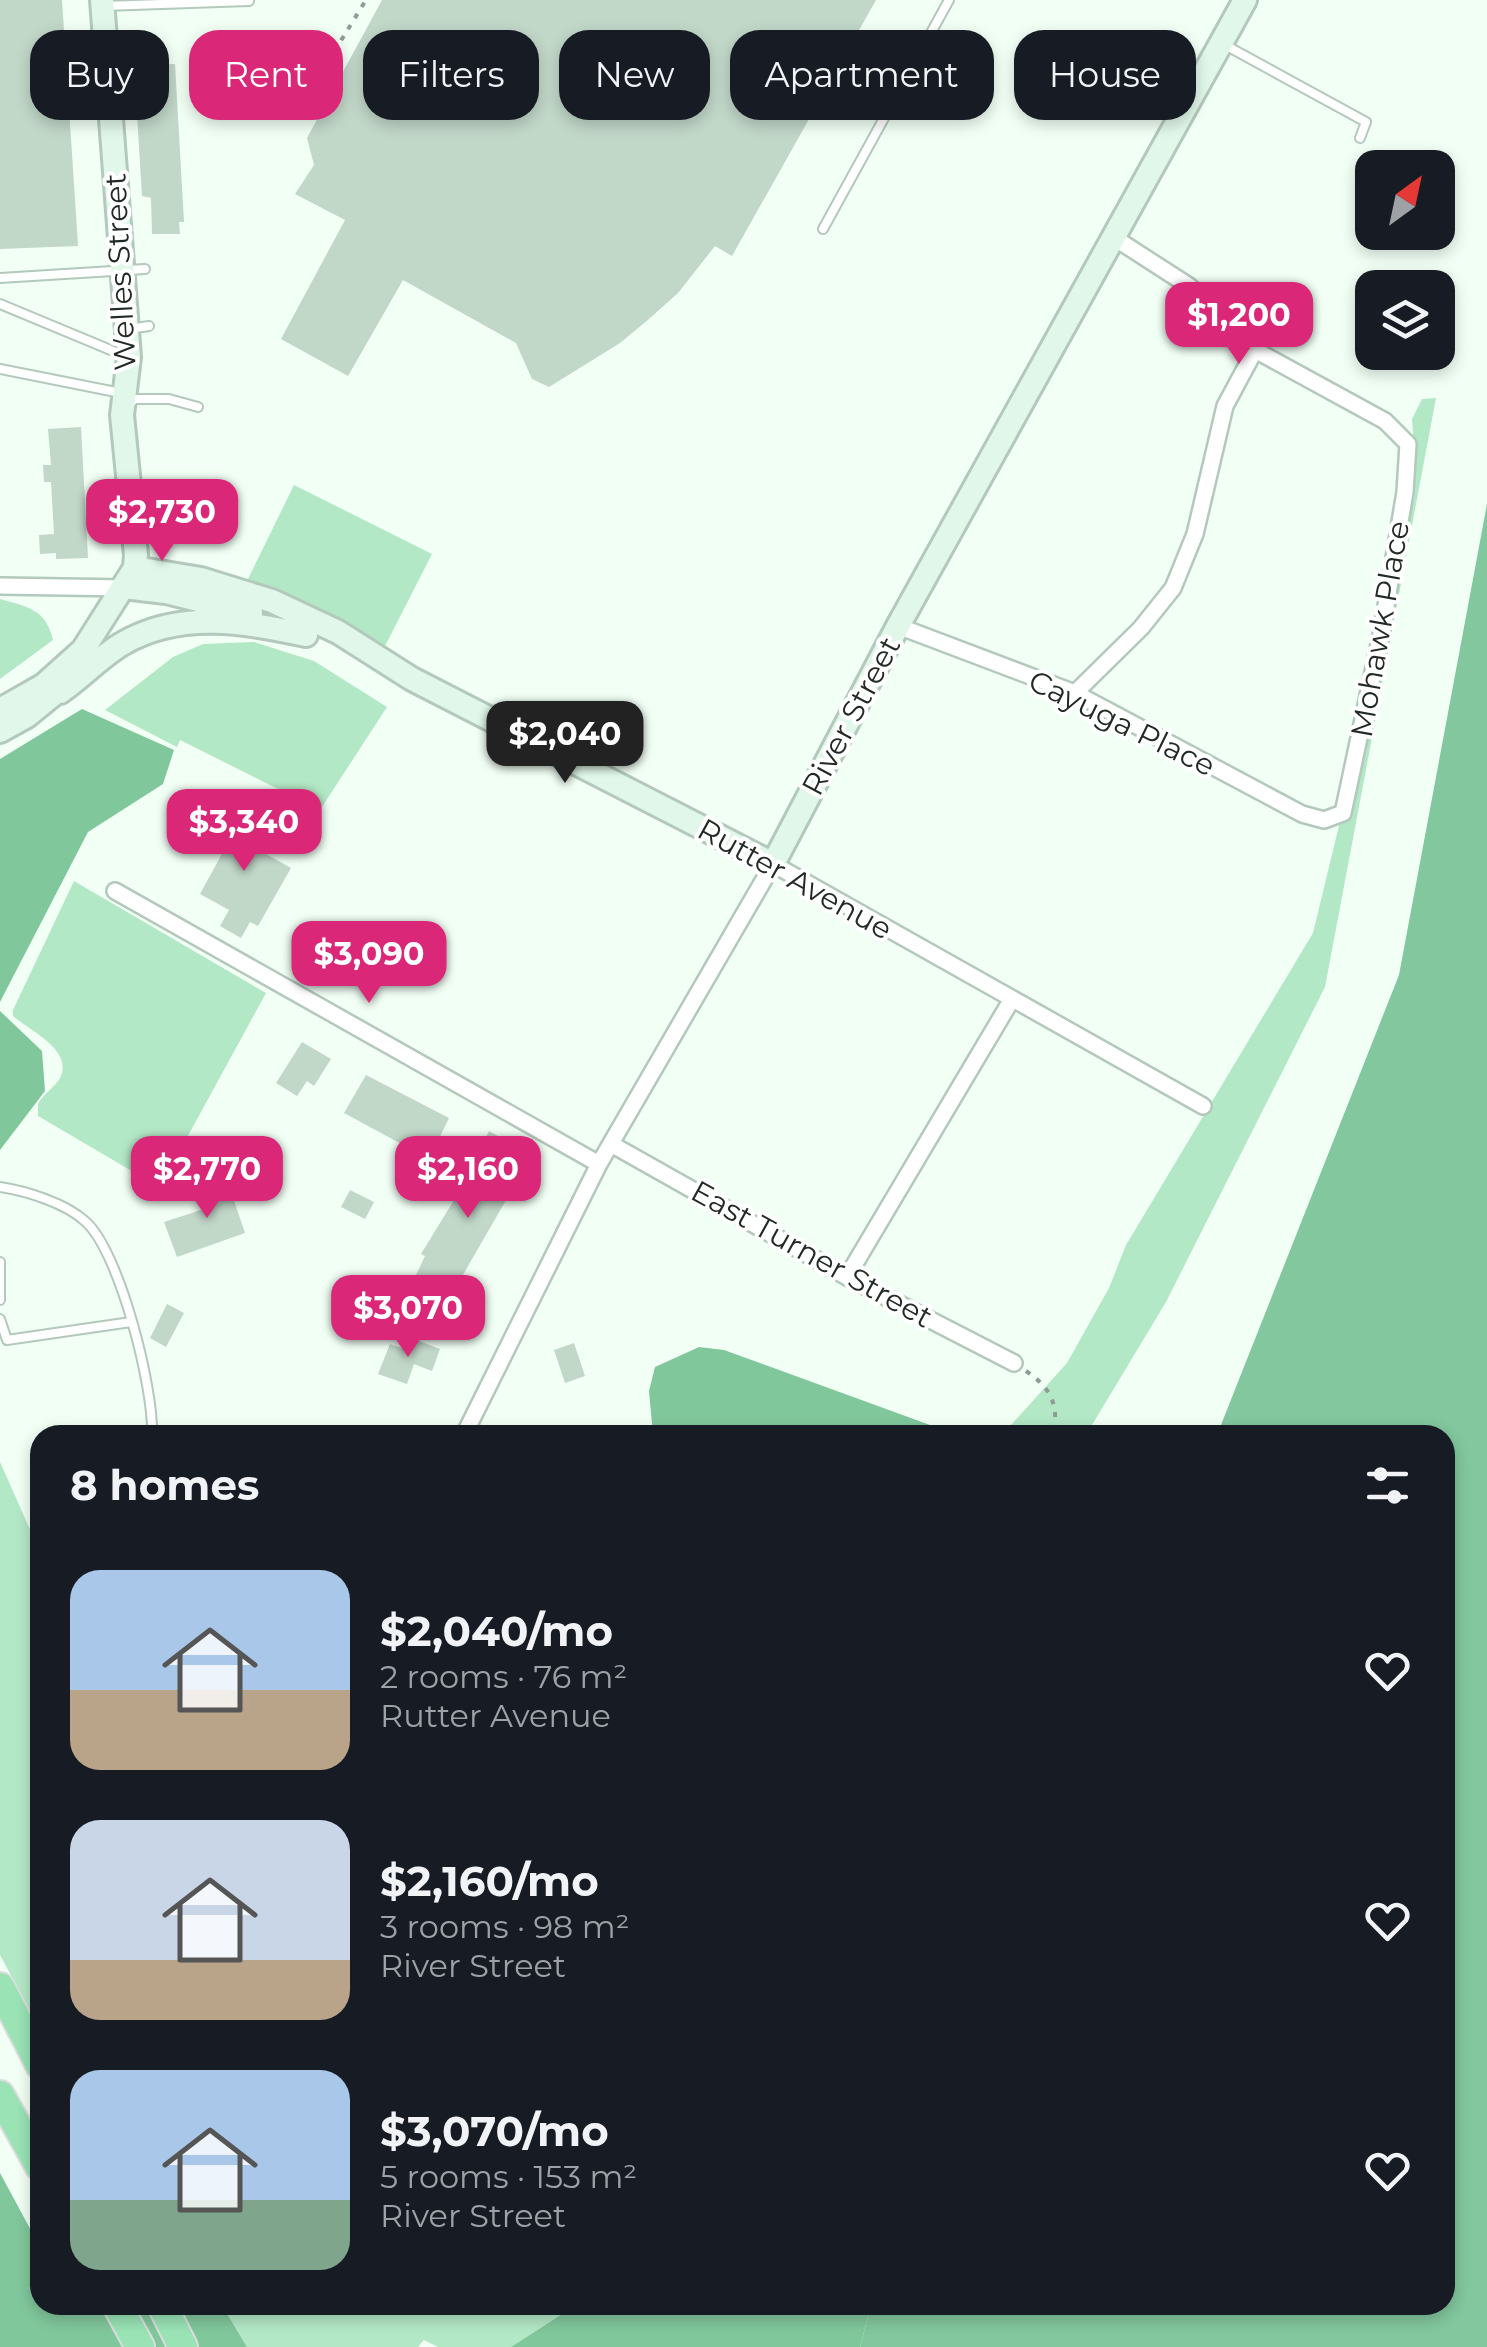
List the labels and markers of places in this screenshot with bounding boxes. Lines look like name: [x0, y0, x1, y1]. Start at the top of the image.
pin: $1,200: [1158, 282, 1320, 367]
pin: $2,730: [81, 479, 243, 564]
pin: $2,040: [484, 701, 646, 786]
pin: $3,340: [163, 789, 325, 874]
pin: $3,090: [288, 921, 450, 1006]
pin: $2,770: [126, 1136, 288, 1221]
pin: $2,160: [387, 1136, 549, 1221]
pin: $3,070: [327, 1275, 489, 1360]

